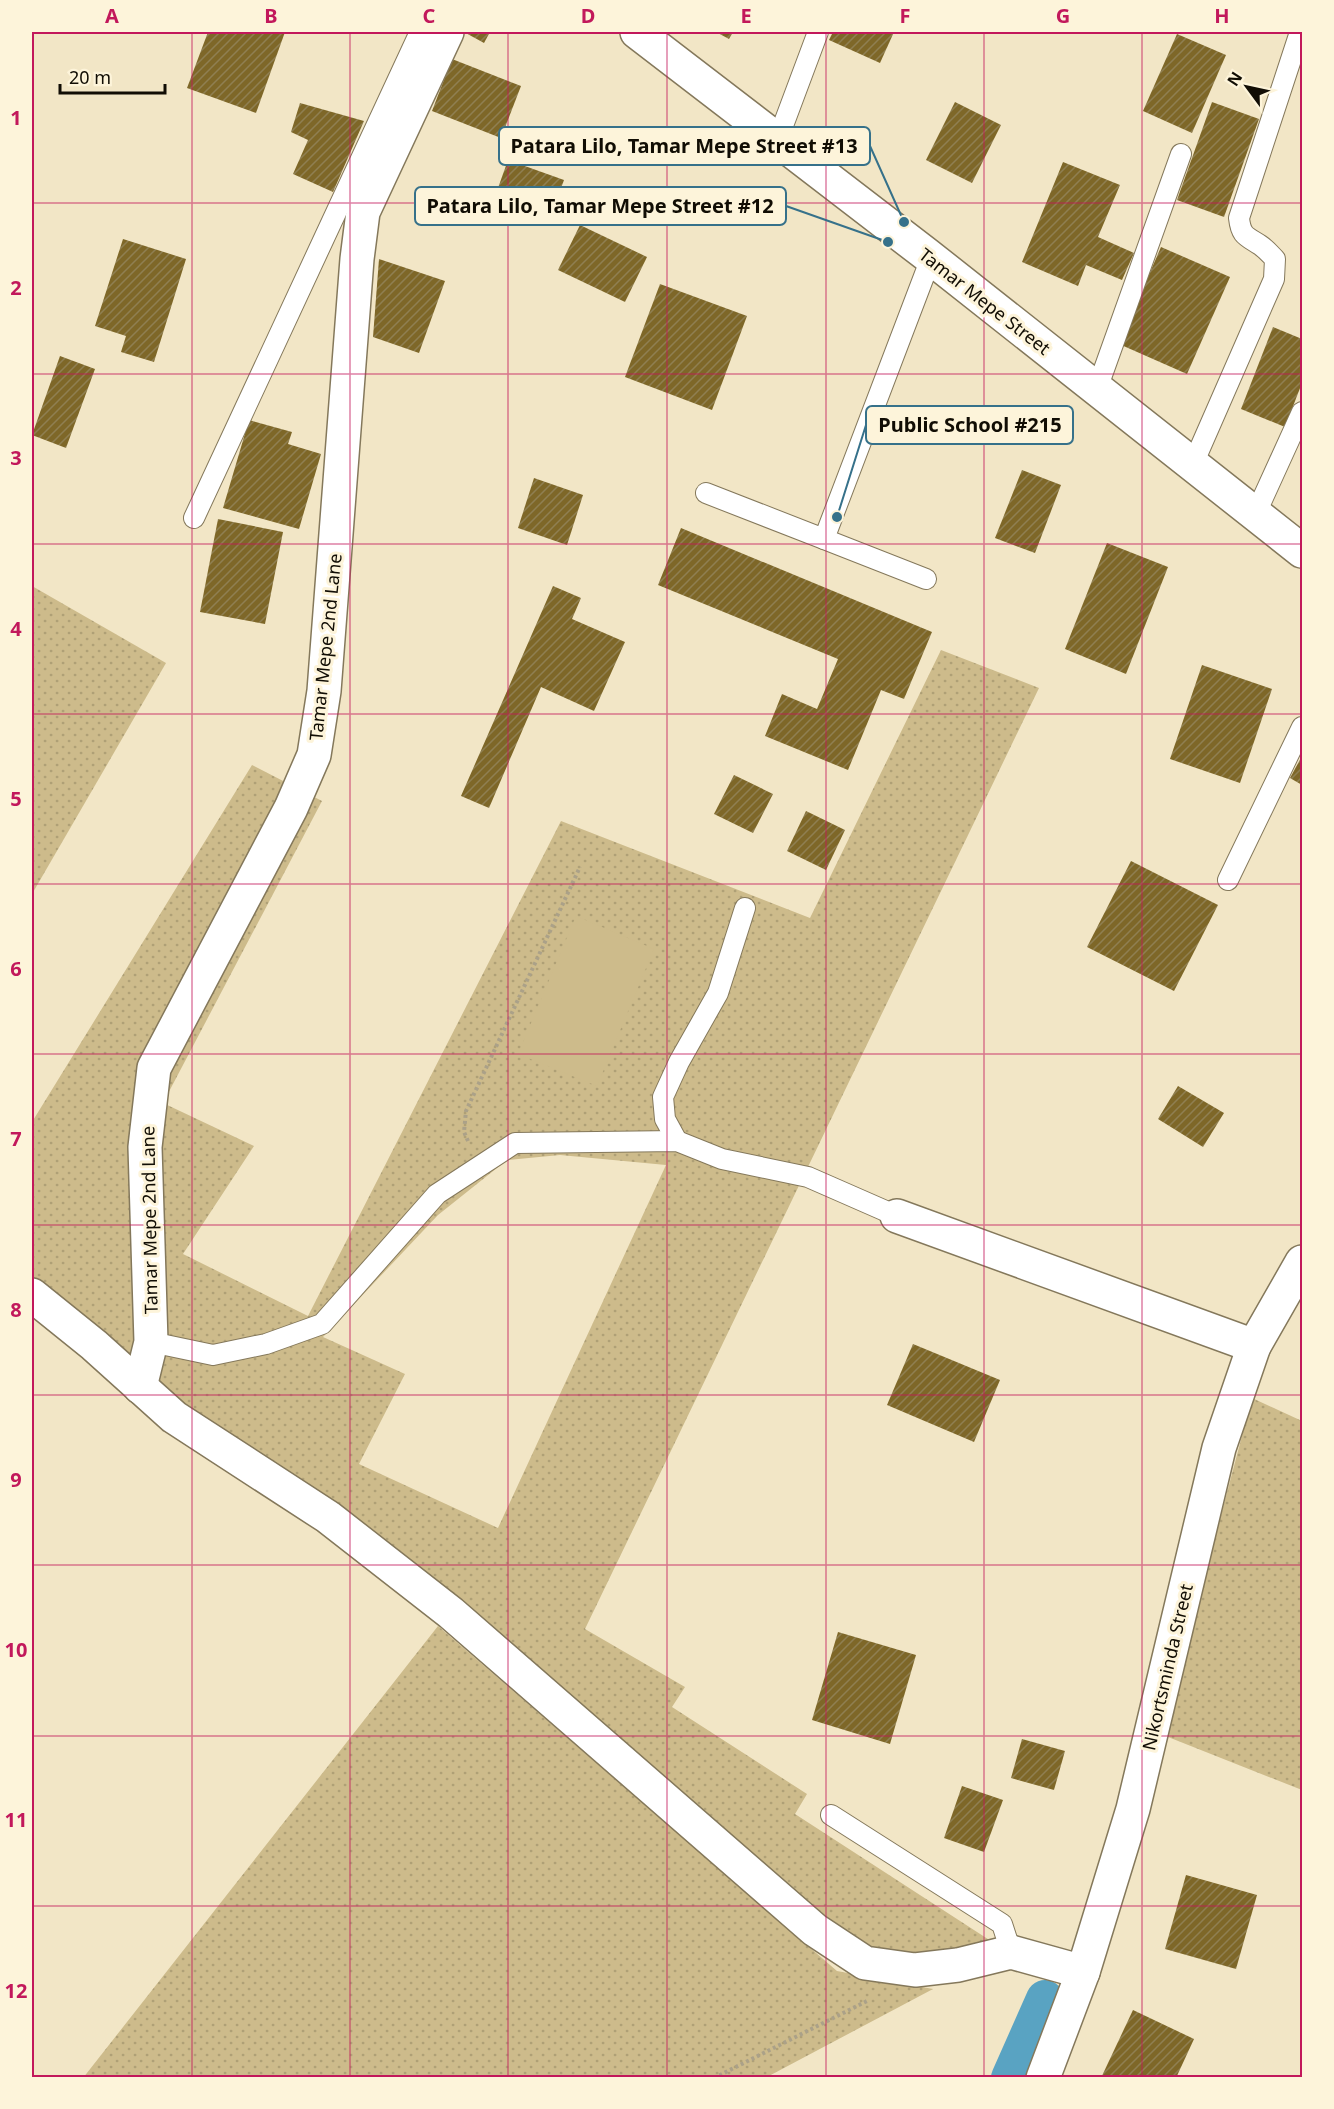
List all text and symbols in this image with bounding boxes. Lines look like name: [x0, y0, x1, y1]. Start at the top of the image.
text: A: [105, 2, 119, 29]
text: B: [264, 2, 278, 29]
text: C: [423, 2, 436, 29]
text: D: [581, 2, 595, 29]
text: E: [740, 2, 752, 29]
text: F: [900, 2, 910, 29]
text: G: [1056, 2, 1070, 29]
text: H: [1214, 2, 1230, 29]
scale bar: [60, 57, 165, 95]
north arrow: [1217, 57, 1277, 117]
text: 20 m: [69, 65, 111, 89]
text: N: [1222, 67, 1247, 90]
text: 1: [10, 104, 22, 131]
callout: Patara Lilo, Tamar Mepe Street #13: [499, 127, 870, 165]
text: Patara Lilo, Tamar Mepe Street #13: [510, 132, 858, 159]
callout: Patara Lilo, Tamar Mepe Street #12: [415, 187, 786, 225]
text: Patara Lilo, Tamar Mepe Street #12: [426, 192, 774, 219]
street label: Tamar Mepe Street: [914, 242, 1056, 360]
text: 2: [10, 274, 22, 301]
callout: Public School #215: [866, 406, 1073, 444]
text: Public School #215: [878, 411, 1062, 438]
text: 3: [10, 444, 22, 471]
street label: Tamar Mepe 2nd Lane: [303, 552, 347, 742]
text: 4: [10, 615, 22, 642]
text: 5: [10, 785, 22, 812]
text: 6: [10, 955, 22, 982]
text: 7: [10, 1125, 22, 1152]
street label: Tamar Mepe 2nd Lane: [135, 1126, 163, 1314]
text: 8: [10, 1296, 22, 1323]
text: 9: [10, 1466, 22, 1493]
street label: Nikortsminda Street: [1136, 1581, 1198, 1753]
text: 10: [5, 1636, 27, 1663]
text: 11: [5, 1806, 27, 1833]
text: 12: [5, 1977, 27, 2004]

